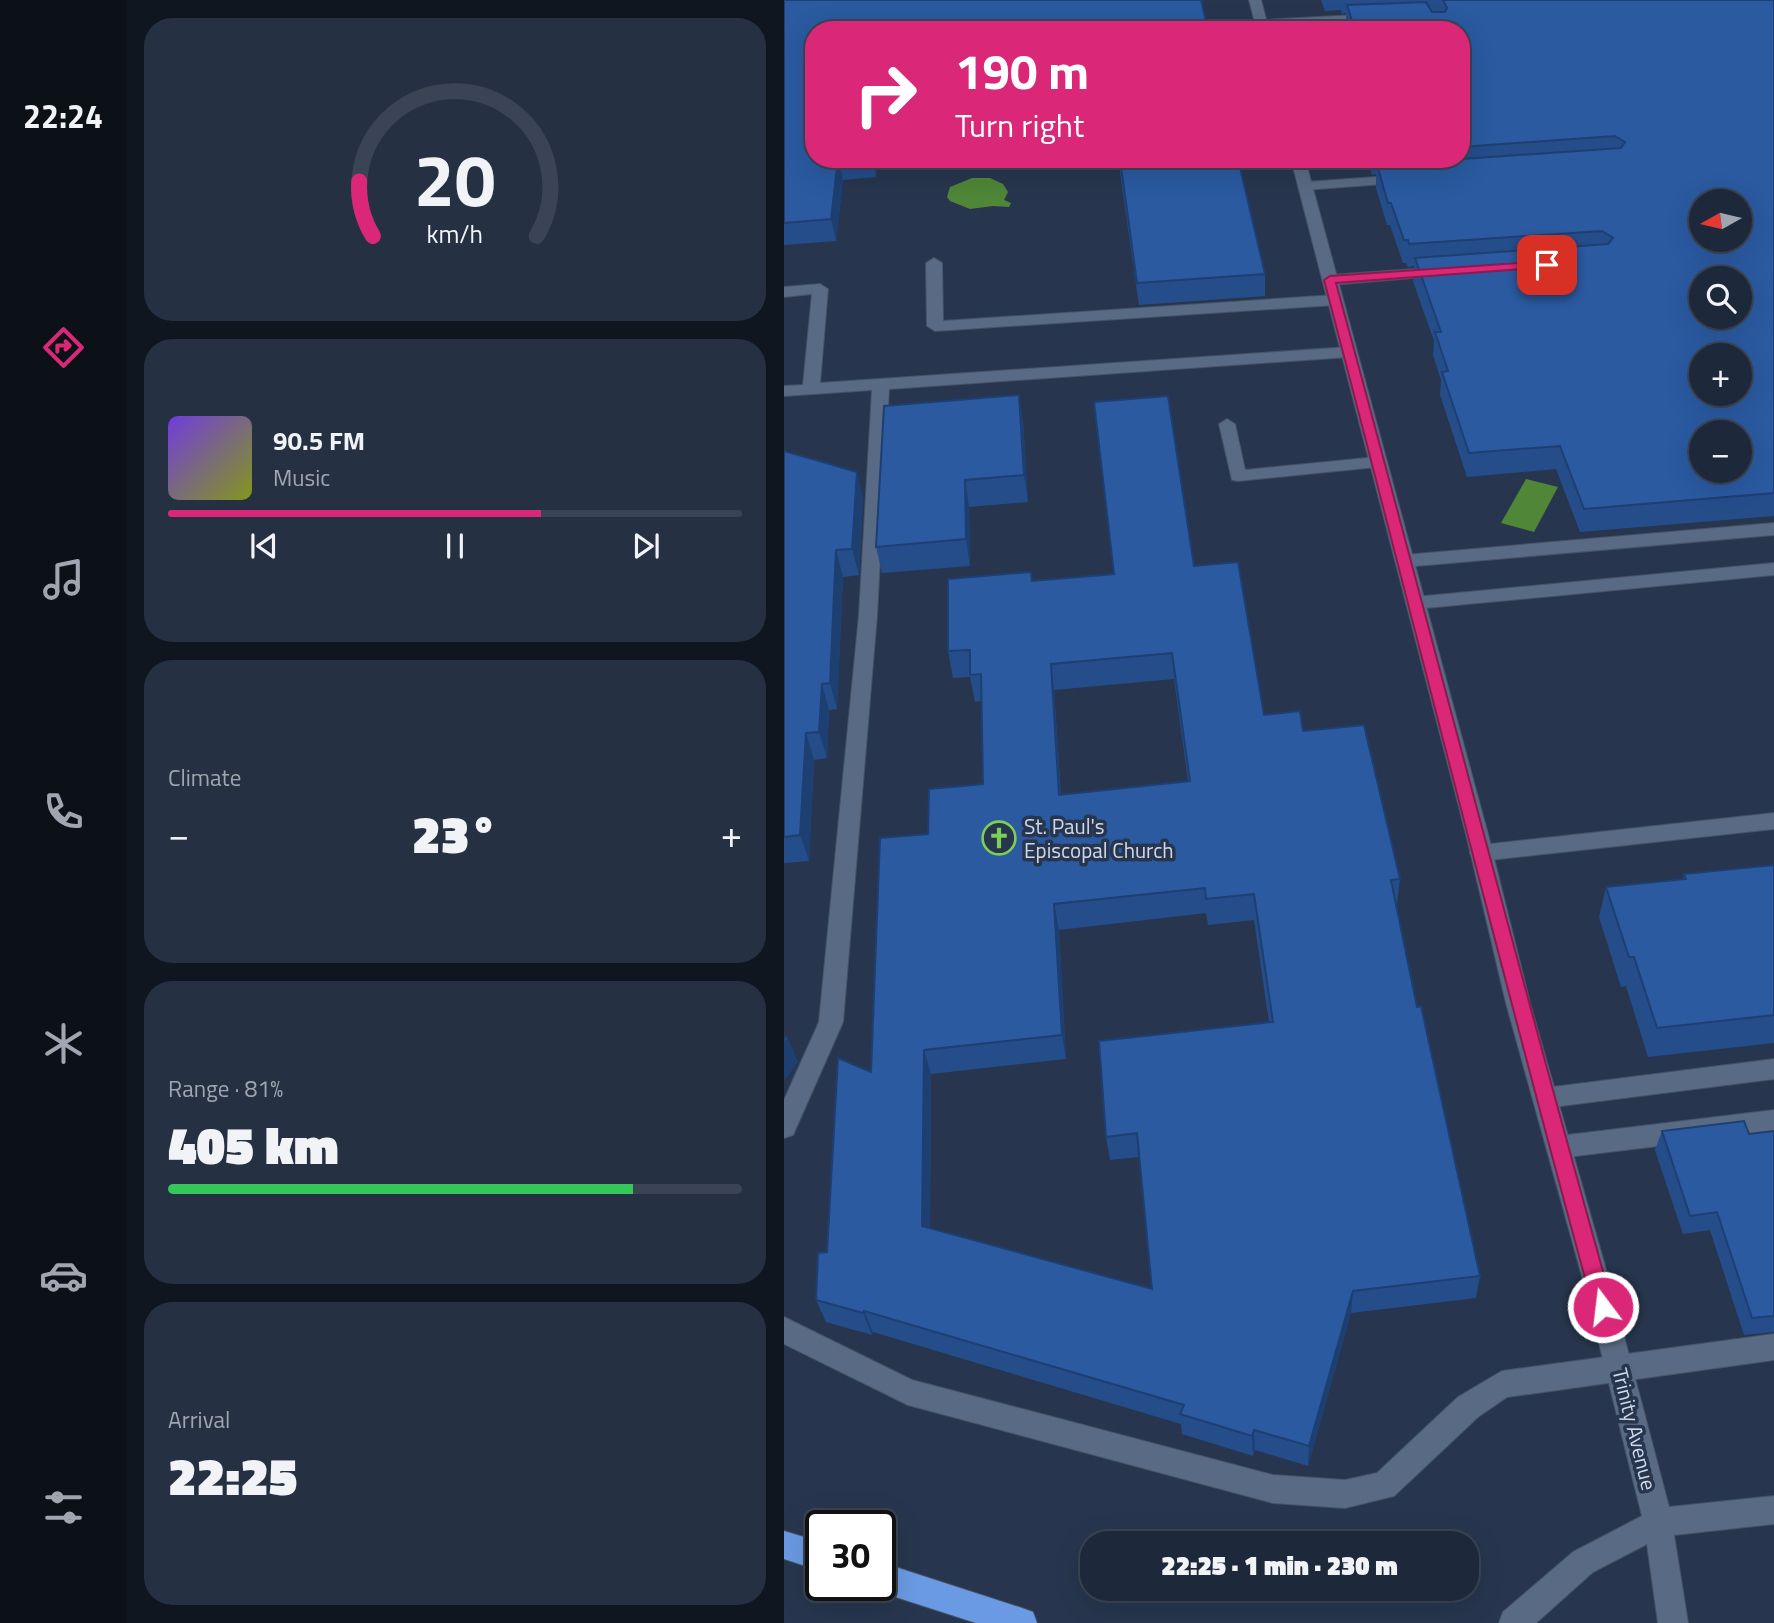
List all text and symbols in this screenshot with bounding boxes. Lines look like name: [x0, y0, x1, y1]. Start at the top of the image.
text: 190 m: [955, 33, 1089, 108]
icon: right: [840, 49, 931, 140]
text: 22:24: [23, 92, 103, 140]
text: Turn right: [955, 101, 1084, 149]
text: 20: [414, 124, 496, 234]
north arrow: [1689, 189, 1752, 252]
map controls: [1689, 189, 1752, 483]
text: km/h: [427, 214, 483, 252]
pin: [1517, 235, 1577, 295]
icon: arrive: [1528, 246, 1566, 284]
button: search: [1689, 266, 1752, 329]
icon: directions: [39, 323, 88, 372]
button: +: [1689, 343, 1752, 406]
button: −: [1689, 420, 1752, 483]
text: 90.5 FM: [273, 421, 365, 460]
text: Music: [273, 460, 330, 495]
icon: previous: [245, 527, 283, 565]
icon: pause: [436, 527, 474, 565]
icon: next: [627, 527, 665, 565]
icon: music: [39, 555, 88, 604]
text: Climate: [168, 760, 241, 795]
icon: phone: [39, 787, 88, 836]
text: 23°: [412, 794, 498, 873]
text: −: [168, 805, 189, 863]
text: +: [721, 805, 742, 863]
place label: St. Paul's Episcopal Church: [1024, 810, 1174, 866]
church icon: St. Paul's Episcopal Church: [980, 819, 1018, 857]
icon: climate: [39, 1019, 88, 1068]
text: Range · 81%: [168, 1071, 283, 1106]
text: 405 km: [168, 1105, 339, 1184]
icon: car: [39, 1251, 88, 1300]
position arrow: [1566, 1270, 1640, 1344]
street label: Trinity Avenue: [1604, 1365, 1666, 1493]
text: Arrival: [168, 1402, 230, 1437]
text: 22:25: [168, 1436, 297, 1515]
icon: filters: [39, 1483, 88, 1532]
speed limit sign: 30: [805, 1510, 896, 1601]
text: 22:25 · 1 min · 230 m: [1161, 1546, 1398, 1585]

